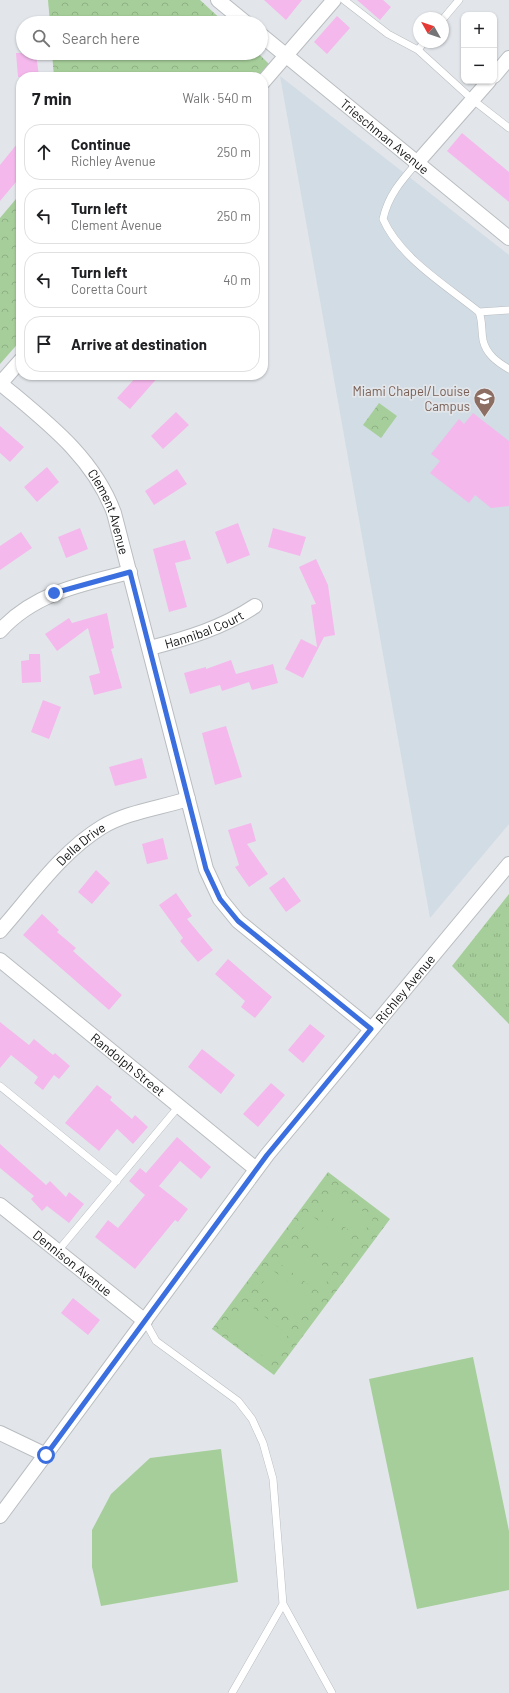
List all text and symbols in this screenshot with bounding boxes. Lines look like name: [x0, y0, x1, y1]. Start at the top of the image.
north arrow: [413, 12, 449, 48]
map controls: [461, 12, 497, 84]
button: +: [461, 12, 497, 48]
search box: [16, 16, 268, 60]
icon: search: [30, 27, 52, 49]
text: Search here: [62, 29, 140, 47]
button: −: [461, 48, 497, 84]
text: 7 min: [32, 88, 72, 108]
text: Walk · 540 m: [183, 90, 252, 106]
street label: Trieschman Avenue: [337, 95, 433, 177]
text: Continue: [71, 135, 131, 153]
icon: ahead: [33, 141, 55, 163]
text: 250 m: [217, 144, 251, 160]
text: Richley Avenue: [71, 153, 156, 169]
text: Turn left: [71, 199, 127, 217]
icon: left: [33, 205, 55, 227]
text: 250 m: [217, 208, 251, 224]
text: Clement Avenue: [71, 217, 162, 233]
text: Turn left: [71, 263, 127, 281]
icon: left: [33, 269, 55, 291]
text: 40 m: [223, 272, 251, 288]
text: Coretta Court: [71, 281, 148, 297]
icon: arrive: [33, 333, 55, 355]
text: Arrive at destination: [71, 335, 207, 353]
place label: Miami Chapel/Louise Campus: [352, 383, 470, 414]
school or university icon: Miami Chapel/Louise Campus: [472, 385, 498, 418]
street label: Clement Avenue: [84, 466, 132, 556]
route end: [45, 584, 63, 602]
street label: Hannibal Court: [163, 607, 246, 652]
street label: Della Drive: [53, 819, 108, 869]
street label: Richley Avenue: [372, 951, 438, 1027]
street label: Randolph Street: [87, 1029, 168, 1099]
street label: Dennison Avenue: [30, 1227, 115, 1300]
route start: [37, 1446, 55, 1464]

